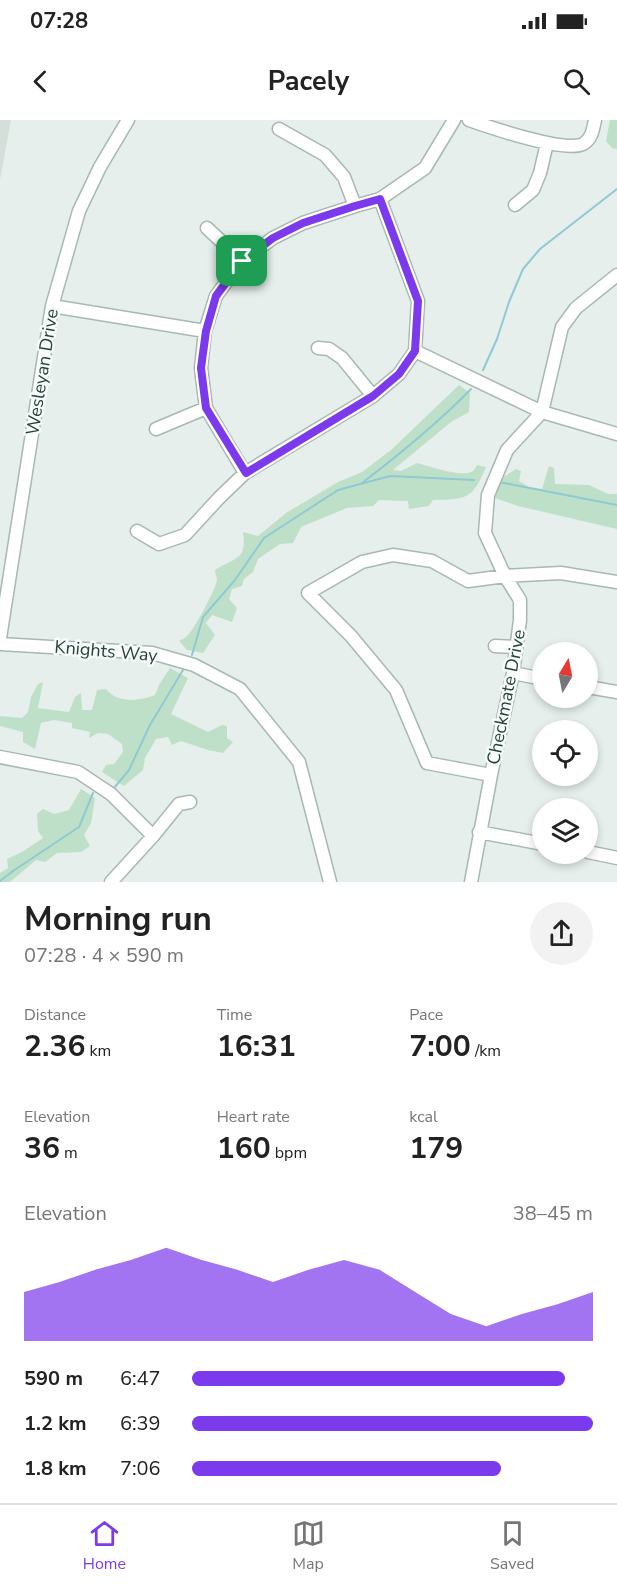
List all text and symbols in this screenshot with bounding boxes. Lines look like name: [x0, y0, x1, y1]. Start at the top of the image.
text: 07:28: [30, 6, 88, 36]
text: Pacely: [268, 63, 349, 100]
icon: back: [24, 65, 57, 98]
icon: search: [560, 65, 593, 98]
pin: [216, 235, 267, 286]
icon: arrive: [225, 244, 258, 277]
street label: Wesleyan Drive: [20, 307, 64, 437]
street label: Checkmate Drive: [481, 627, 531, 767]
street label: Knights Way: [53, 635, 159, 668]
north arrow: [532, 642, 598, 708]
map controls: [532, 642, 598, 864]
button: locate: [532, 720, 598, 786]
button: layers: [532, 798, 598, 864]
text: Morning run: [24, 897, 212, 942]
button: share: [530, 902, 593, 965]
text: 07:28 · 4 × 590 m: [24, 942, 184, 969]
text: Distance: [24, 1004, 86, 1026]
text: Time: [217, 1004, 252, 1026]
text: Pace: [409, 1004, 443, 1026]
text: 2.36: [24, 1026, 85, 1067]
text: 16:31: [217, 1026, 296, 1067]
text: 7:00: [409, 1026, 471, 1067]
text: km: [85, 1040, 111, 1062]
text: /km: [471, 1040, 501, 1062]
text: Elevation: [24, 1106, 90, 1128]
text: Heart rate: [217, 1106, 290, 1128]
text: kcal: [409, 1106, 438, 1128]
text: 36: [24, 1128, 60, 1169]
text: 160: [217, 1128, 271, 1169]
text: 179: [409, 1128, 463, 1169]
text: m: [60, 1142, 78, 1164]
text: bpm: [271, 1142, 307, 1164]
text: Elevation: [24, 1200, 107, 1227]
text: 38–45 m: [513, 1200, 593, 1227]
text: 590 m: [24, 1365, 83, 1392]
text: 6:47: [120, 1365, 161, 1392]
text: 1.2 km: [24, 1410, 87, 1437]
text: 6:39: [120, 1410, 161, 1437]
text: 1.8 km: [24, 1455, 87, 1482]
text: 7:06: [120, 1455, 161, 1482]
tab: Home: [83, 1517, 126, 1575]
tab: Map: [292, 1517, 325, 1575]
tab: Saved: [490, 1517, 534, 1575]

